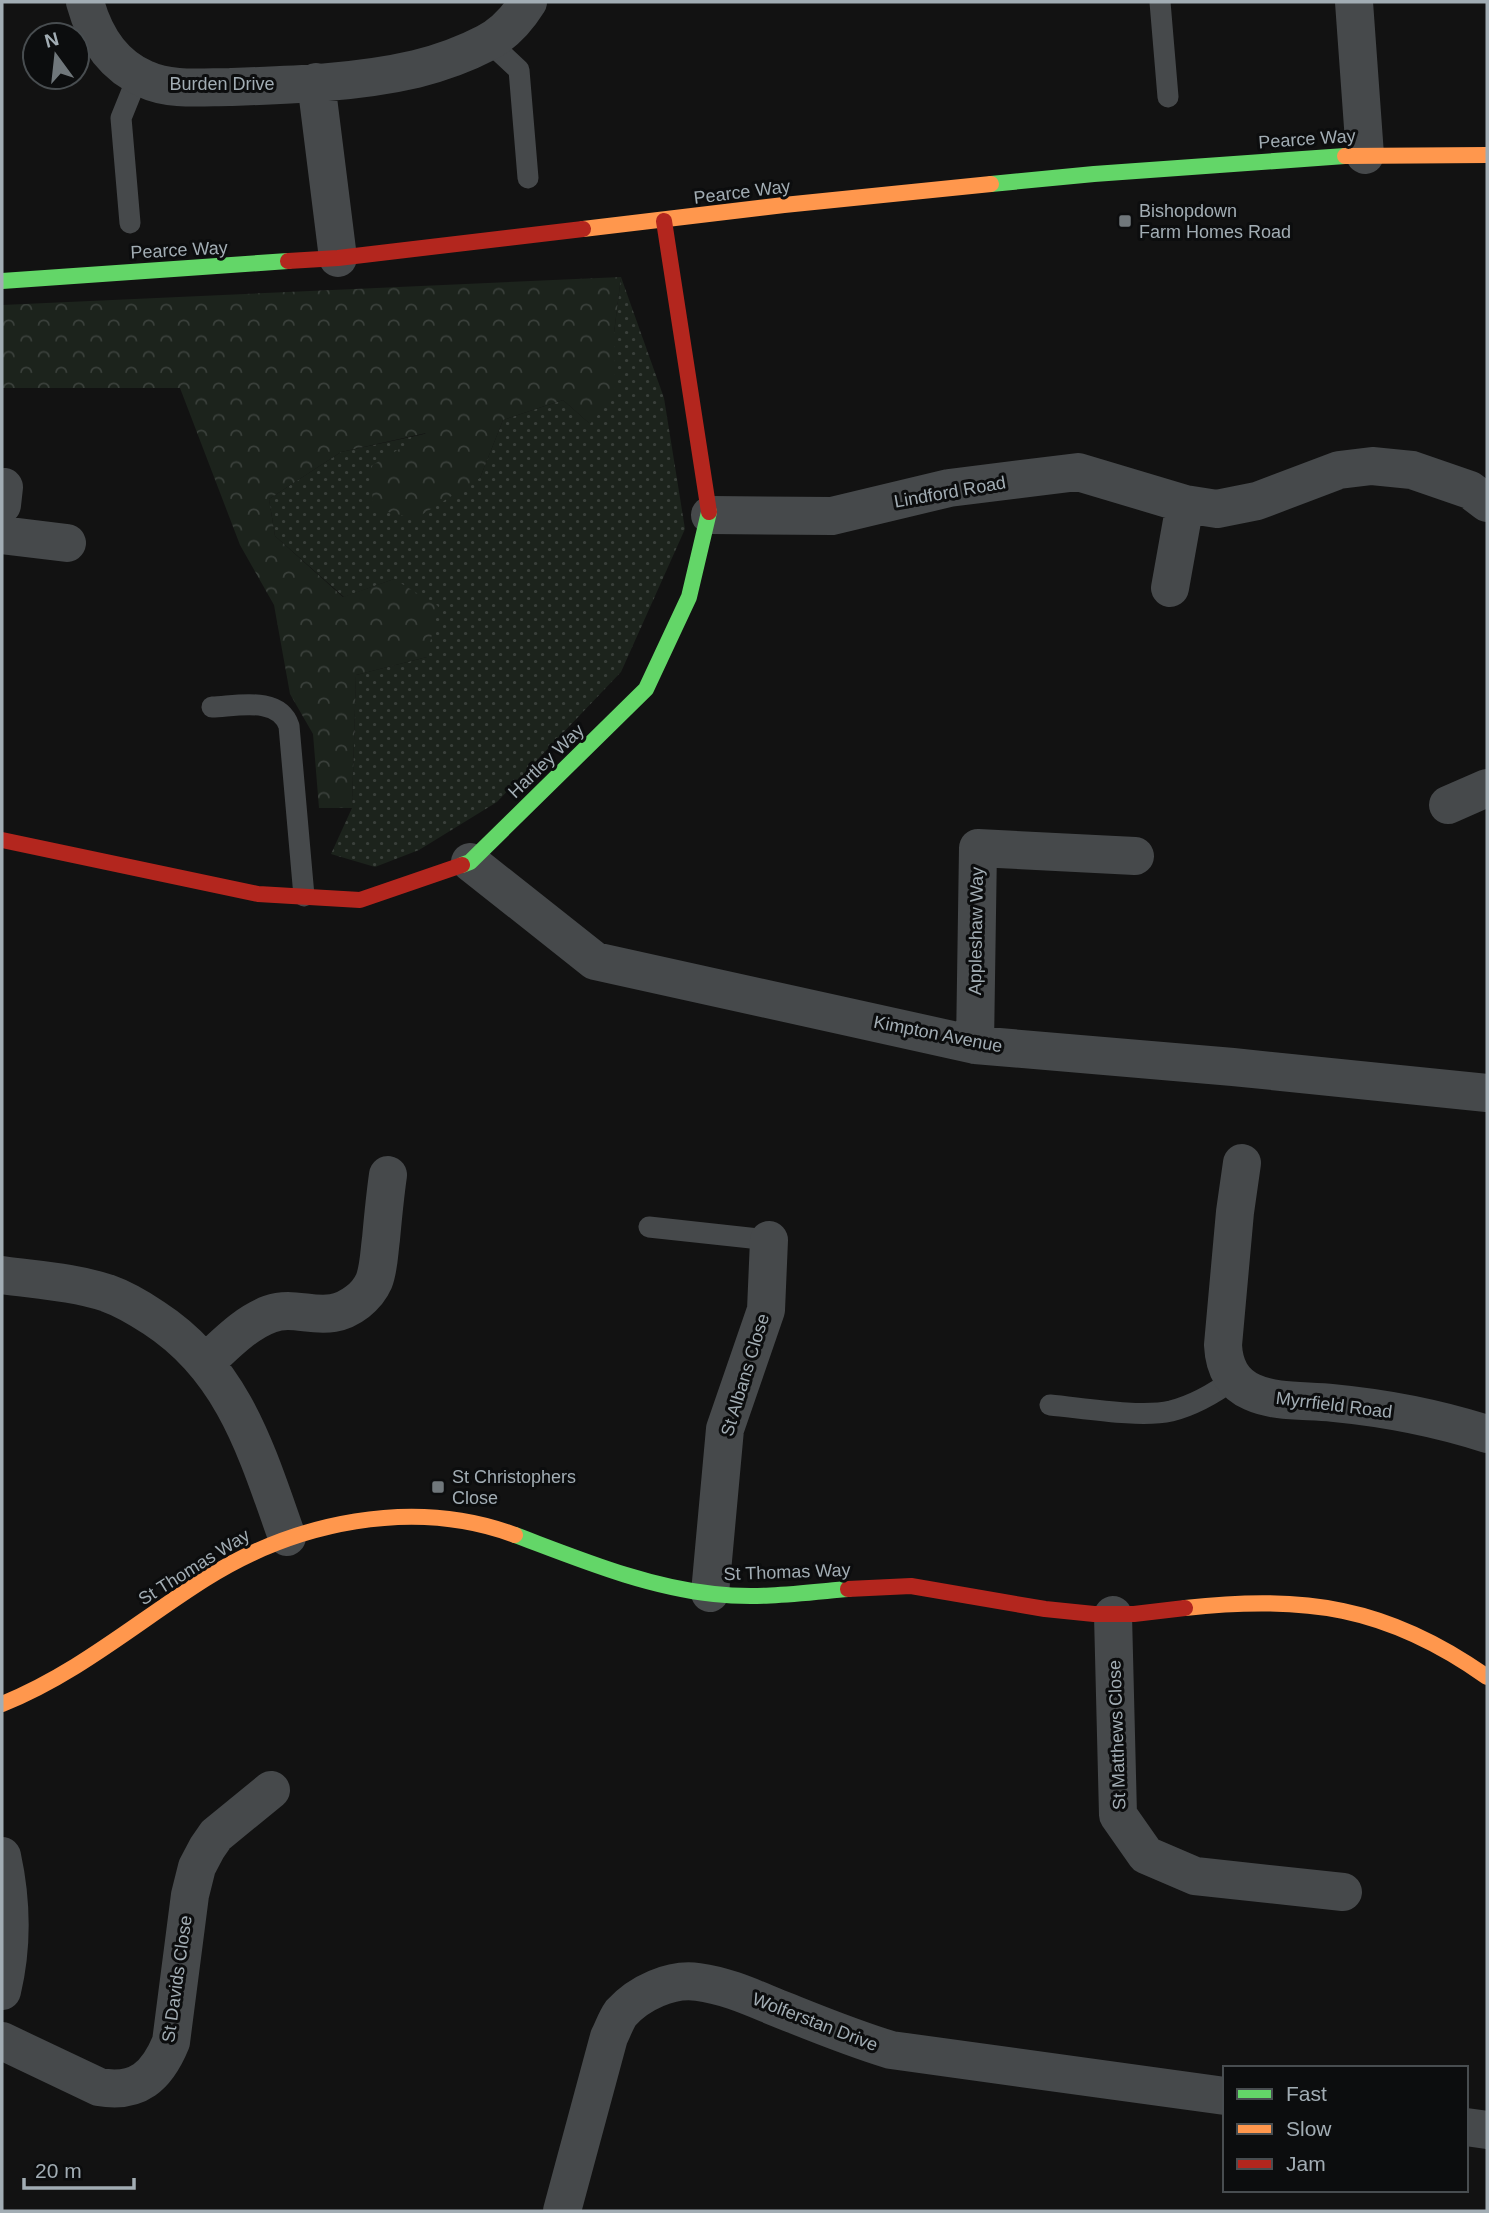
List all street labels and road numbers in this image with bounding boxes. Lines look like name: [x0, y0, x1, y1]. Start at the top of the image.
street label: Burden Drive: [169, 74, 275, 94]
street label: Pearce Way: [1258, 126, 1356, 152]
street label: Pearce Way: [692, 176, 792, 208]
street label: Pearce Way: [130, 237, 228, 263]
street label: Lindford Road: [893, 472, 1007, 512]
street label: Hartley Way: [504, 720, 588, 802]
street label: Appleshaw Way: [965, 867, 987, 995]
street label: Kimpton Avenue: [872, 1012, 1004, 1056]
street label: St Albans Close: [717, 1311, 773, 1439]
street label: Myrrfield Road: [1275, 1388, 1393, 1422]
street label: St Thomas Way: [135, 1525, 253, 1609]
street label: St Thomas Way: [723, 1560, 851, 1584]
street label: St Matthews Close: [1104, 1660, 1130, 1810]
street label: St Davids Close: [158, 1914, 196, 2044]
street label: Wolferstan Drive: [749, 1989, 881, 2055]

